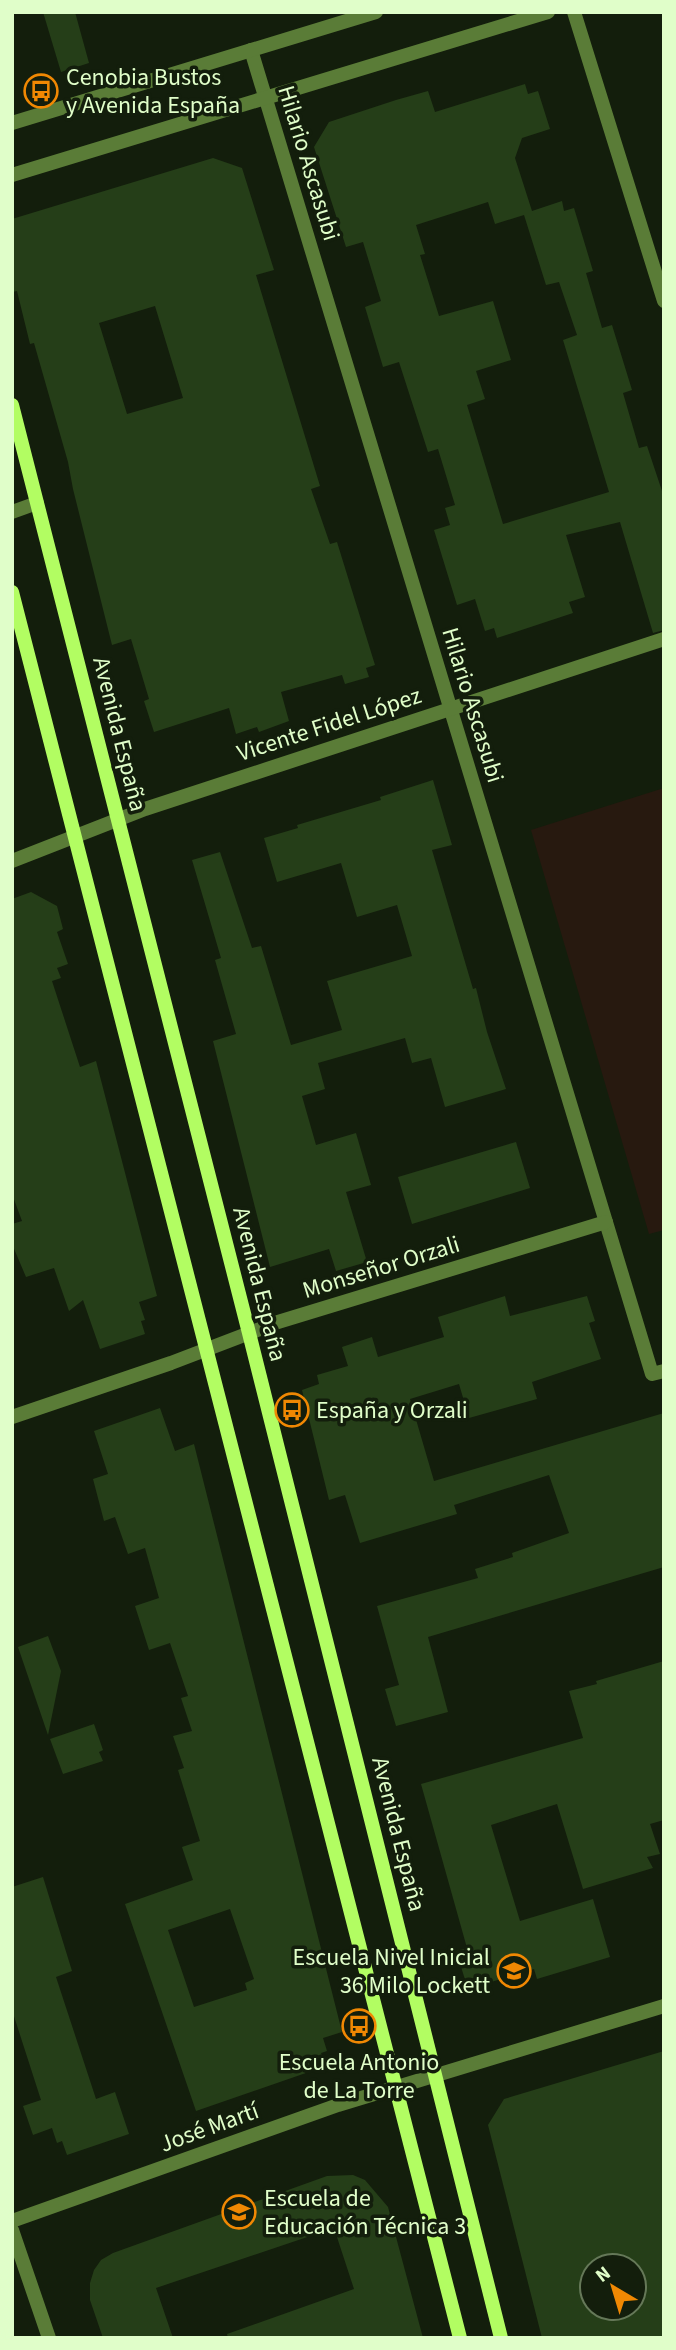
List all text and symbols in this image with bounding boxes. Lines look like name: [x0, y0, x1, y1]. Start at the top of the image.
place label: Cenobia Bustos y Avenida España: [66, 60, 240, 123]
bus stop icon: Cenobia Bustos y Avenida España: [22, 72, 60, 110]
street label: Hilario Ascasubi: [268, 81, 349, 245]
street label: Hilario Ascasubi: [432, 623, 513, 787]
street label: Avenida España: [83, 653, 156, 815]
street label: Vicente Fidel López: [232, 678, 426, 771]
street label: Avenida España: [223, 1203, 296, 1365]
street label: Monseñor Orzali: [298, 1227, 464, 1308]
bus stop icon: España y Orzali: [273, 1391, 311, 1429]
place label: España y Orzali: [316, 1393, 468, 1428]
street label: Avenida España: [362, 1753, 435, 1915]
place label: Escuela Nivel Inicial 36 Milo Lockett: [293, 1940, 490, 2003]
school or university icon: Escuela Nivel Inicial 36 Milo Lockett: [495, 1952, 533, 1990]
bus stop icon: Escuela Antonio de La Torre: [340, 2007, 378, 2045]
place label: Escuela Antonio de La Torre: [279, 2045, 439, 2108]
street label: José Martí: [155, 2093, 265, 2162]
place label: Escuela de Educación Técnica 3: [264, 2181, 466, 2244]
school or university icon: Escuela de Educación Técnica 3: [220, 2193, 258, 2231]
north arrow: [578, 2252, 648, 2322]
text: N: [590, 2260, 617, 2289]

